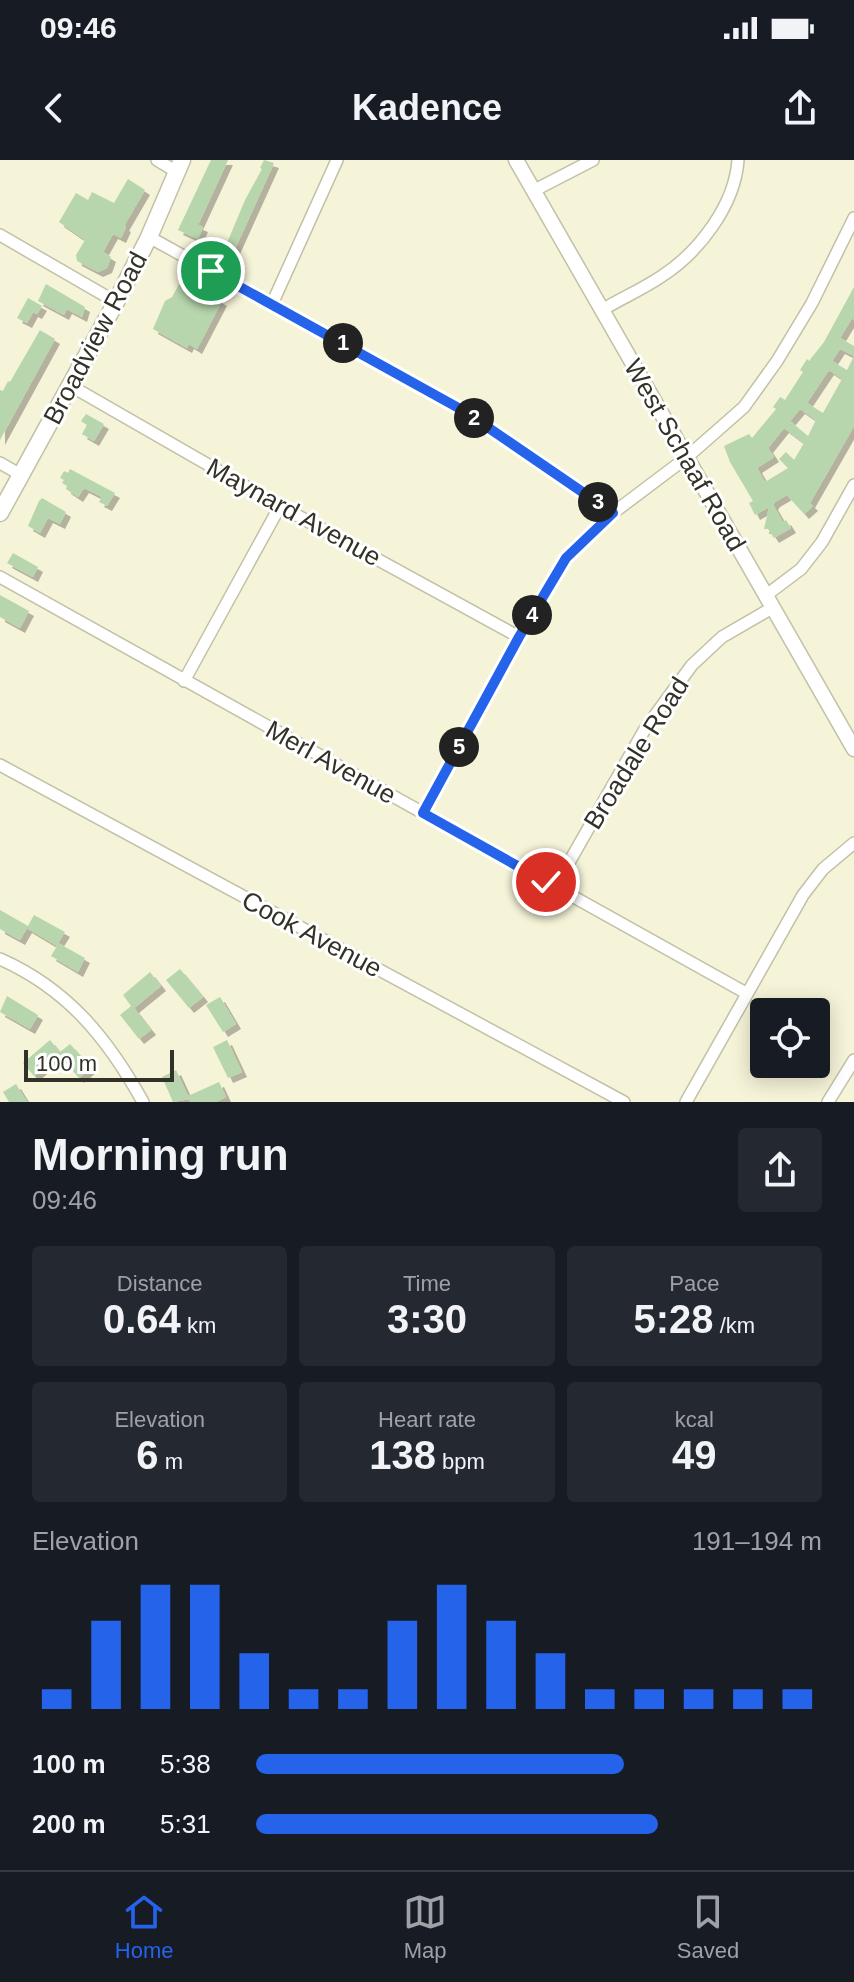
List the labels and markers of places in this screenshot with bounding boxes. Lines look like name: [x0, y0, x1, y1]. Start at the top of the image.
pin: [177, 237, 245, 305]
pin: 1: [323, 323, 363, 363]
pin: 2: [454, 398, 494, 438]
pin: 3: [578, 482, 618, 522]
pin: 4: [512, 595, 552, 635]
pin: 5: [439, 727, 479, 767]
pin: [512, 848, 580, 916]

